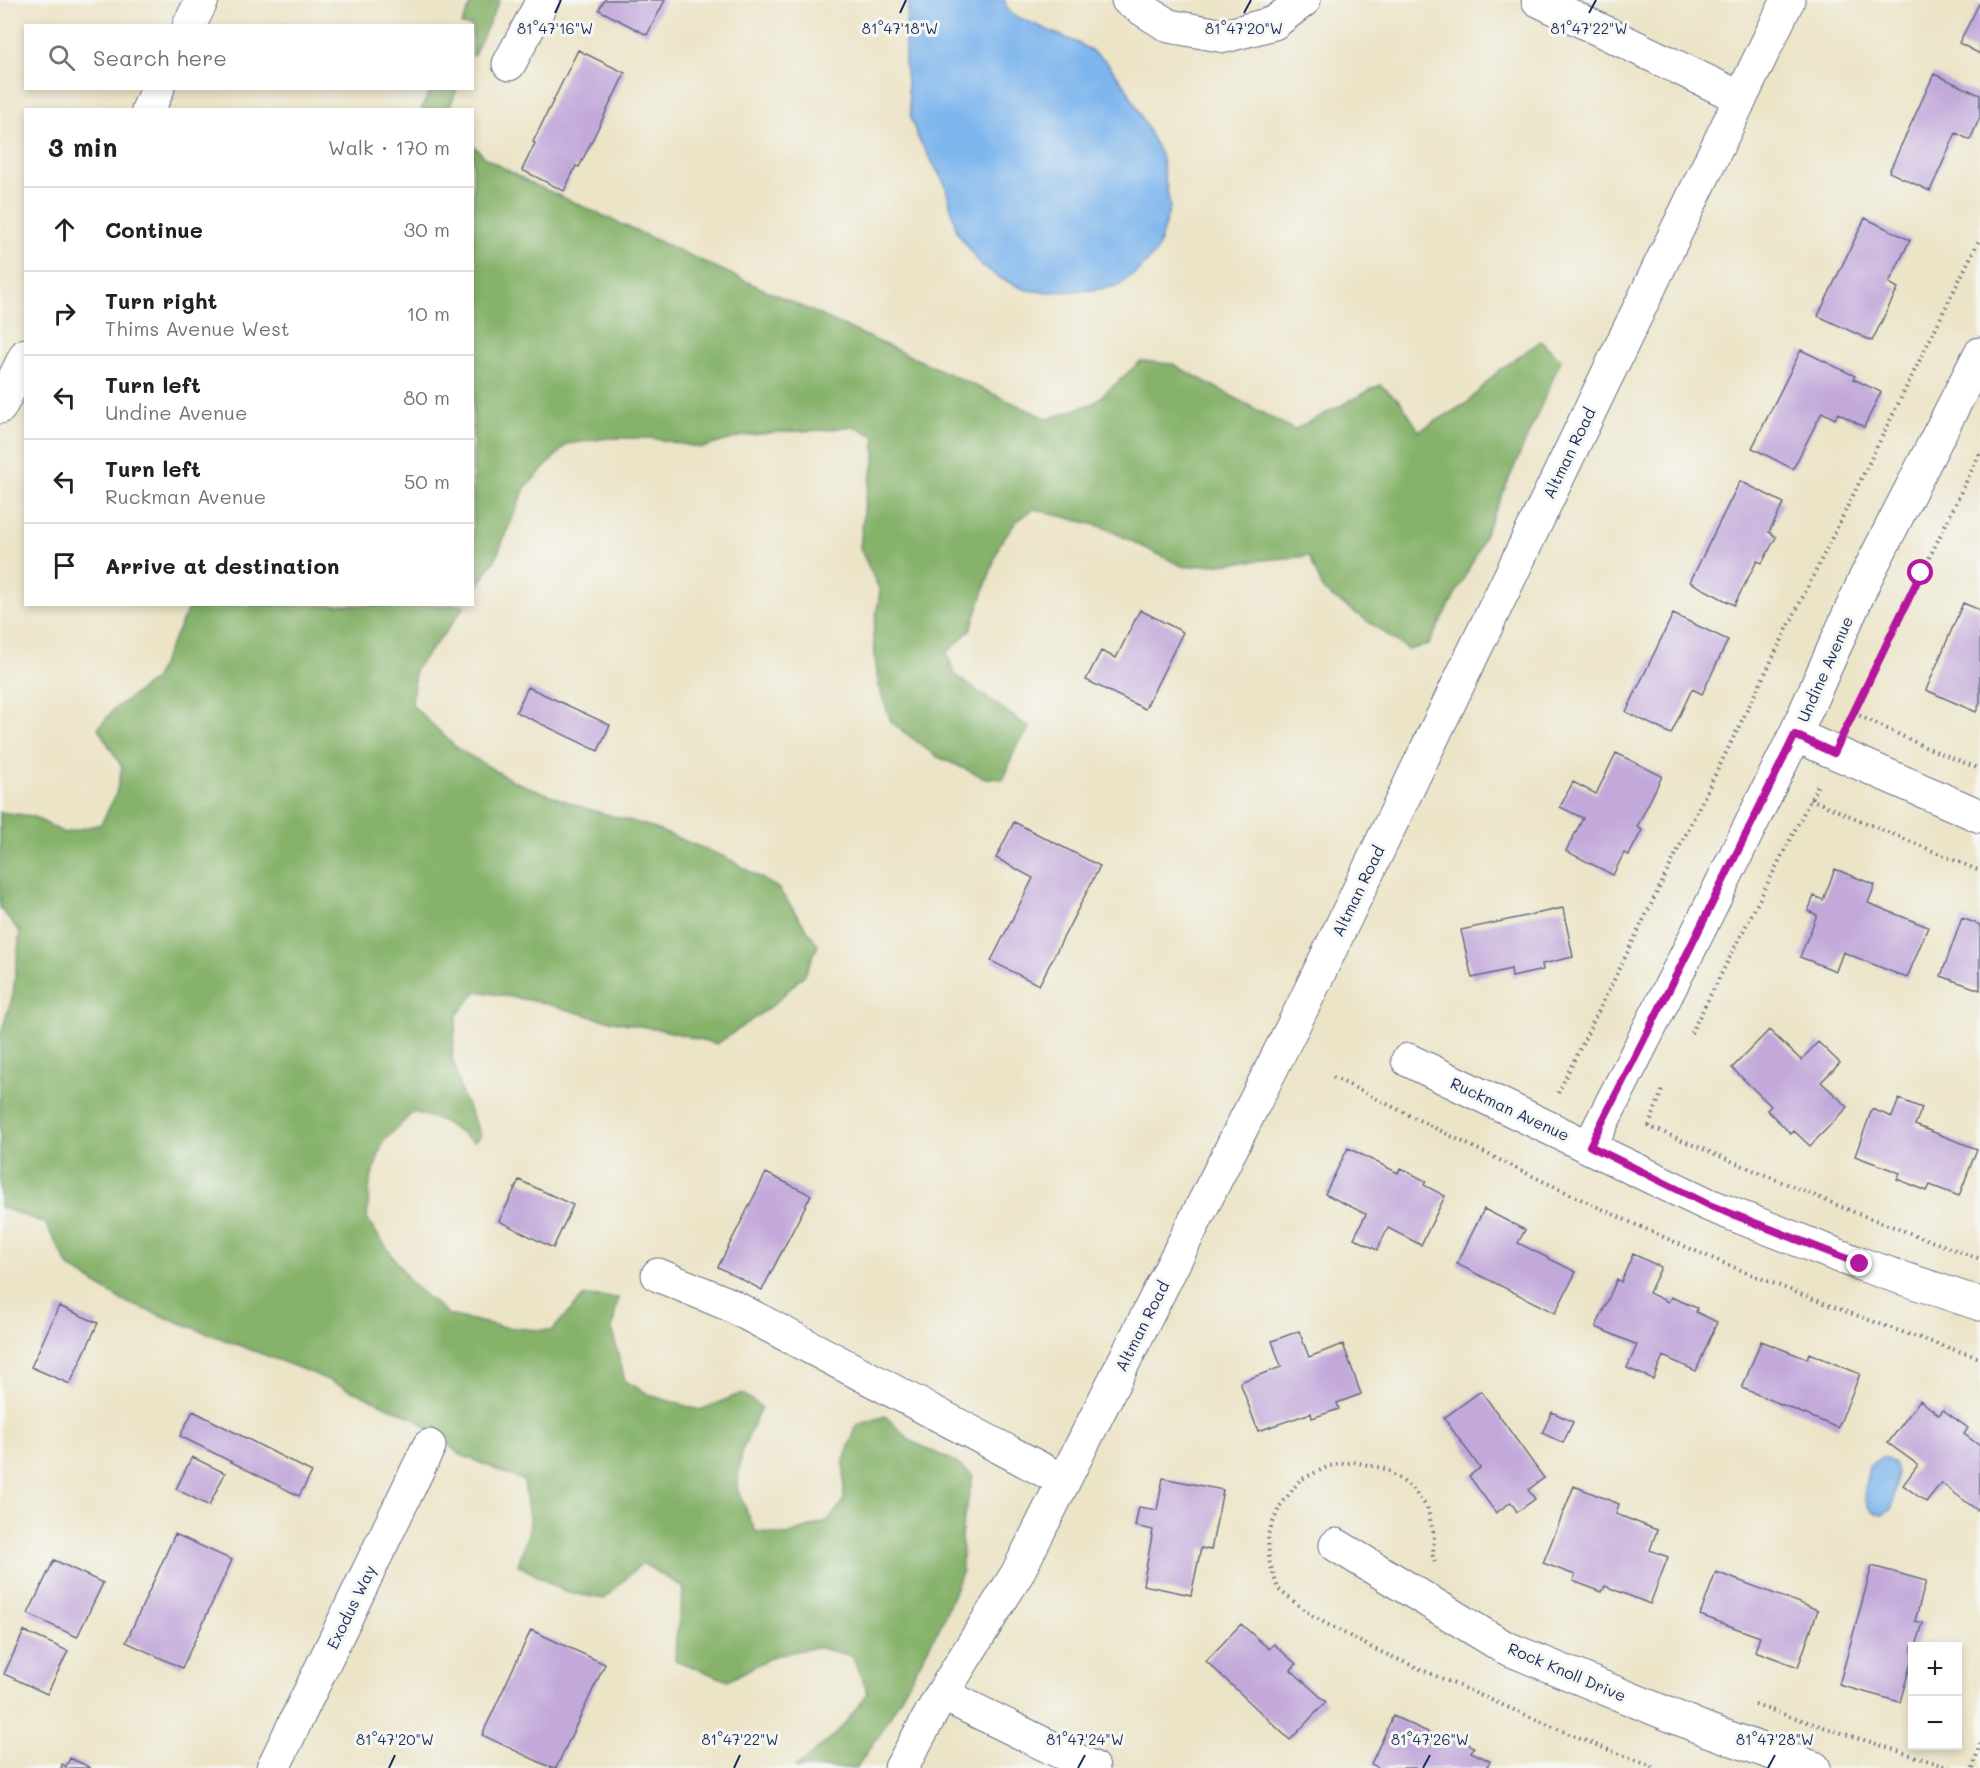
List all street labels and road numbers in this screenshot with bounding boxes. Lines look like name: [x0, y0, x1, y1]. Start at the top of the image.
street label: Altman Road: [1537, 404, 1600, 502]
street label: Undine Avenue: [1792, 613, 1857, 725]
street label: Altman Road: [1326, 842, 1389, 940]
street label: Ruckman Avenue: [1447, 1072, 1573, 1145]
street label: Altman Road: [1110, 1277, 1173, 1375]
street label: Exodus Way: [321, 1561, 380, 1652]
street label: Rock Knoll Drive: [1505, 1637, 1629, 1706]

